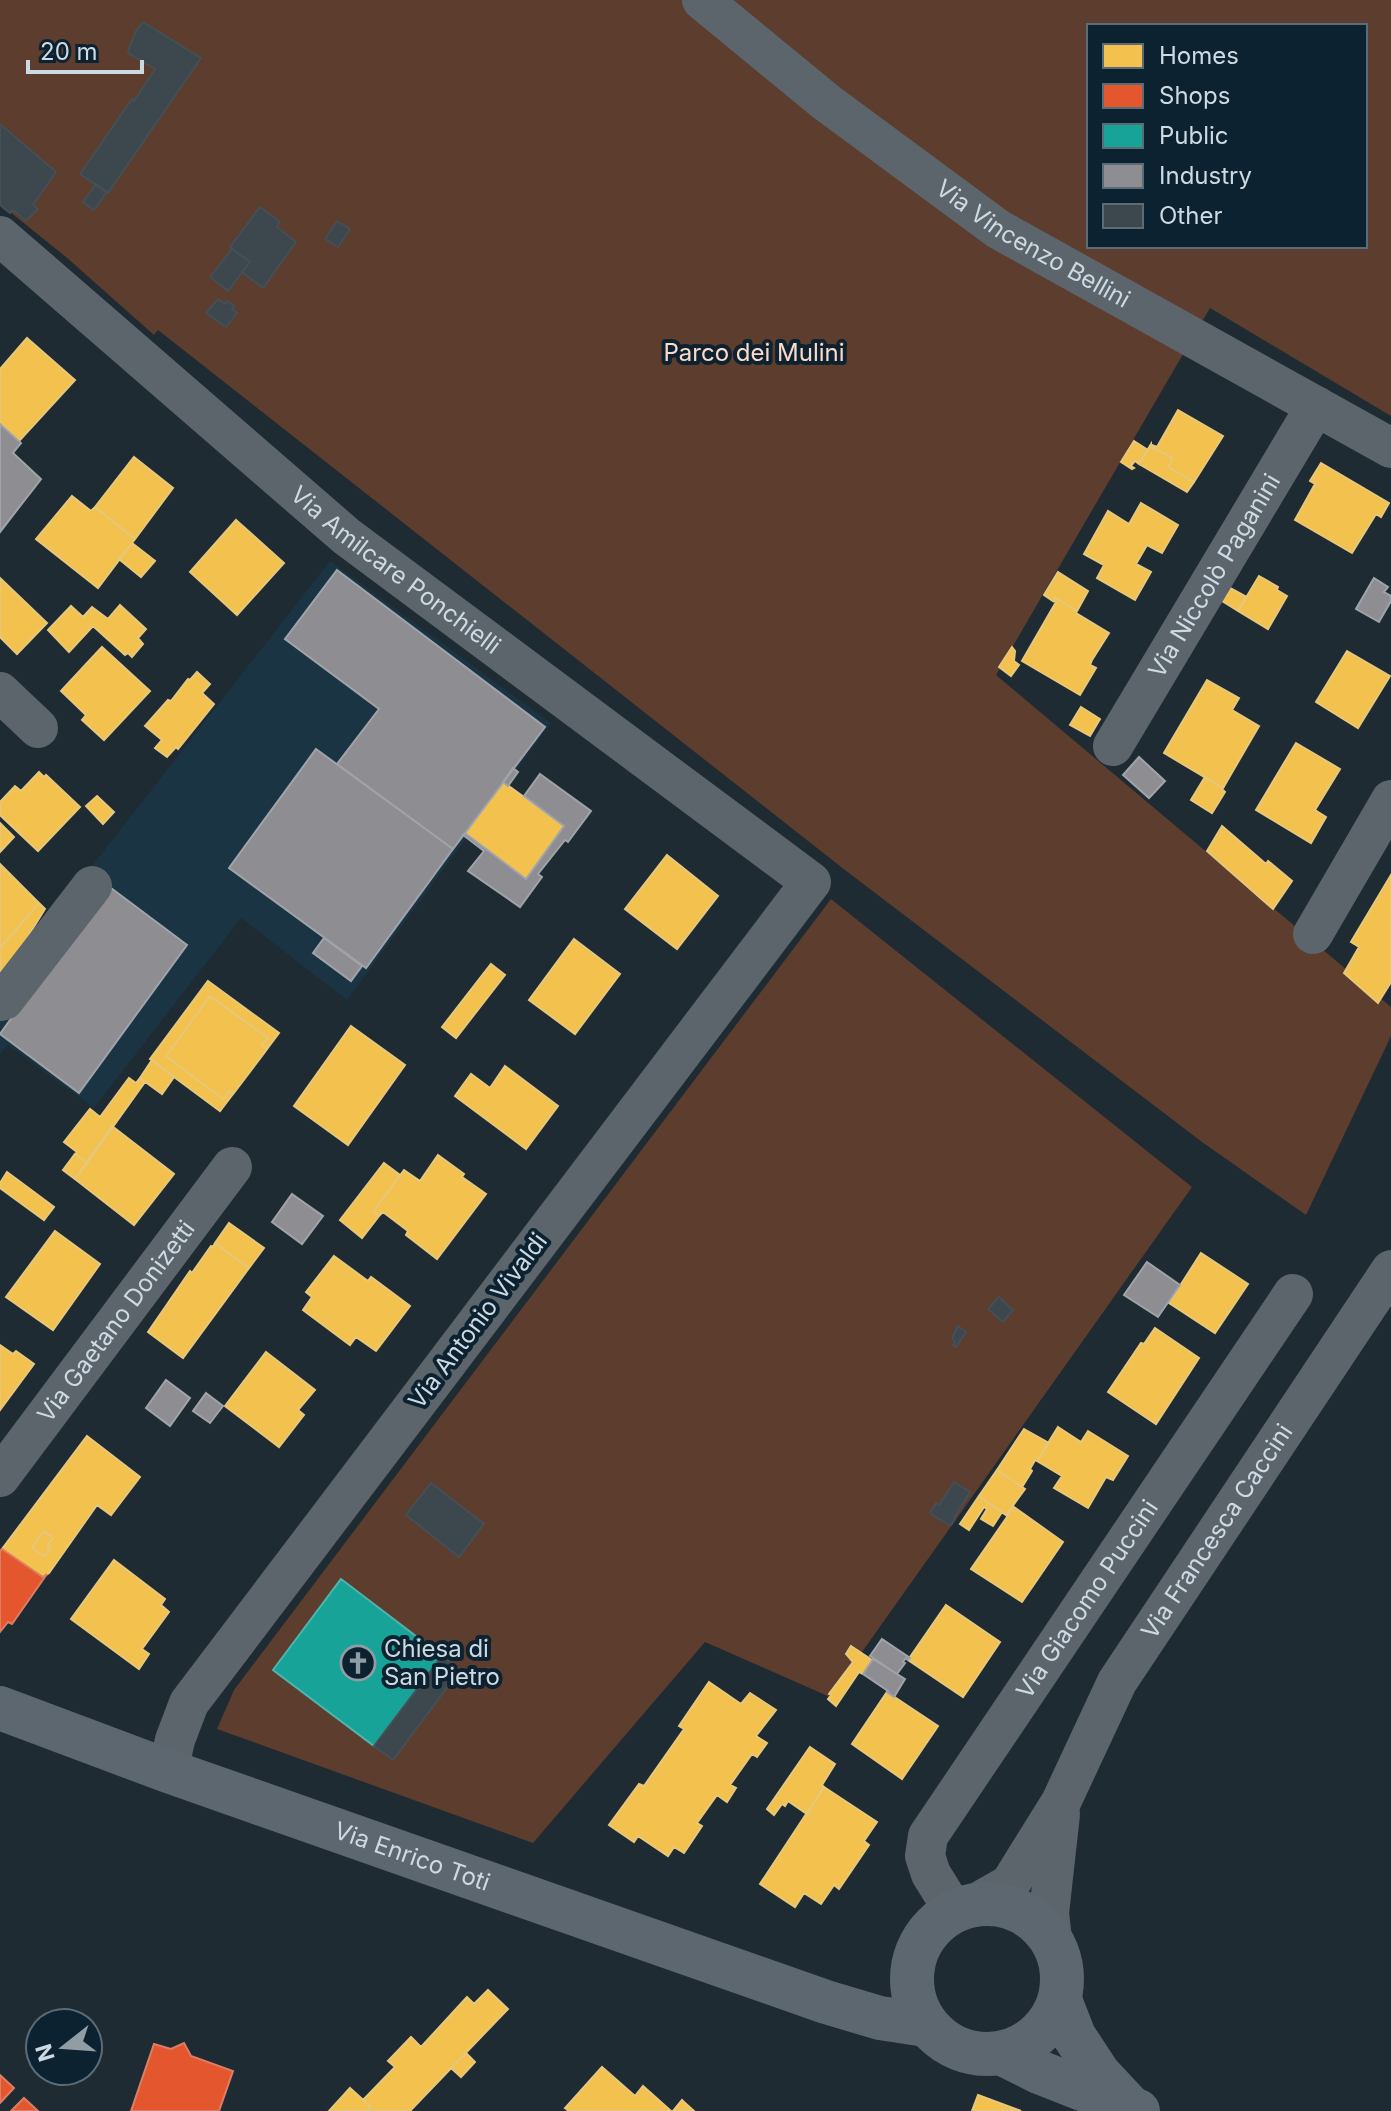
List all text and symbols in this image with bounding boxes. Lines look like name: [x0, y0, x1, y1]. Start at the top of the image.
scale bar: [28, 24, 142, 74]
legend: [1087, 24, 1367, 248]
text: 20 m: [40, 37, 98, 66]
text: Homes: [1159, 41, 1239, 70]
text: Shops: [1159, 81, 1230, 110]
text: Public: [1159, 121, 1229, 150]
text: Industry: [1159, 161, 1252, 190]
street label: Via Vincenzo Bellini: [931, 173, 1135, 314]
text: Other: [1159, 201, 1222, 230]
park label: Parco dei Mulini: [663, 338, 845, 367]
street label: Via Niccolò Paganini: [1142, 469, 1286, 683]
street label: Via Amilcare Ponchielli: [285, 480, 506, 660]
street label: Via Gaetano Donizetti: [31, 1215, 201, 1428]
street label: Via Antonio Vivaldi: [402, 1227, 553, 1414]
street label: Via Francesca Caccini: [1135, 1418, 1298, 1644]
street label: Via Giacomo Puccini: [1010, 1494, 1164, 1704]
place label: Chiesa di San Pietro: [384, 1634, 500, 1691]
church icon: Chiesa di San Pietro: [339, 1644, 377, 1682]
street label: Via Enrico Toti: [330, 1815, 494, 1897]
north arrow: [24, 2007, 104, 2087]
text: N: [30, 2041, 60, 2065]

